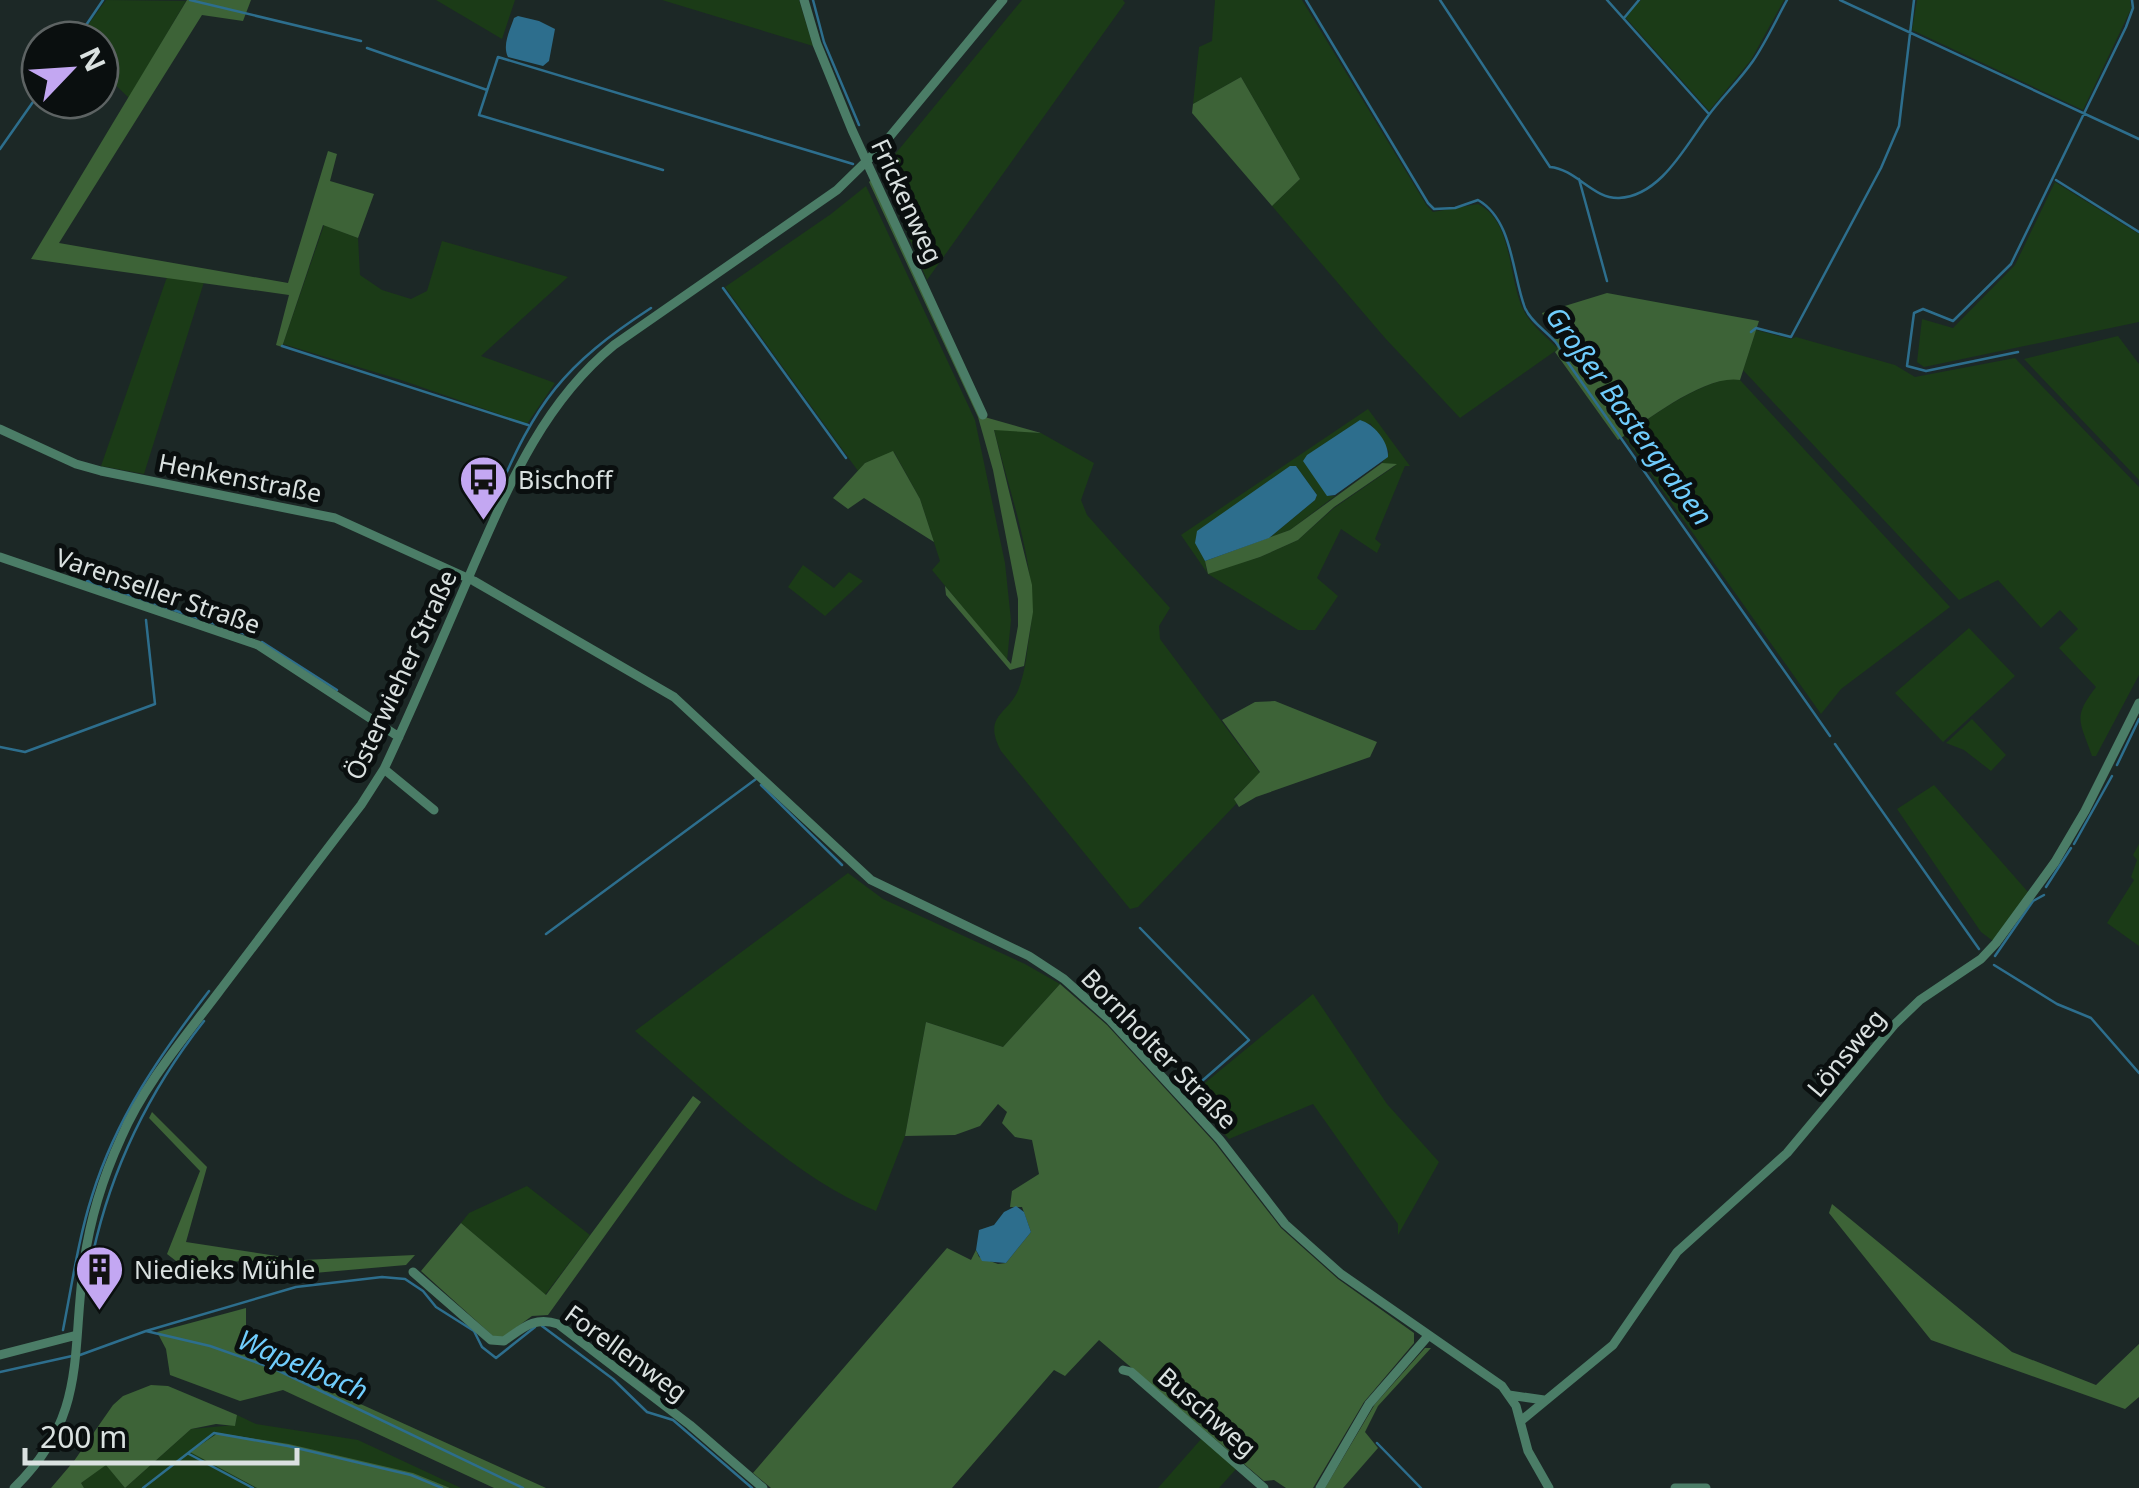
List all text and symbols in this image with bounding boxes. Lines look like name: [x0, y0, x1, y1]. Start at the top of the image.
north arrow: [20, 20, 120, 120]
text: N: [72, 41, 116, 77]
street label: Frickenweg: [864, 133, 952, 268]
water label: Großer Bastergraben: [1537, 298, 1722, 533]
street label: Henkenstraße: [156, 445, 325, 510]
bus stop icon: Bischoff: [457, 454, 509, 522]
place label: Bischoff: [518, 462, 614, 496]
street label: Varenseller Straße: [51, 539, 265, 641]
street label: Österwieher Straße: [337, 564, 464, 785]
street label: Bornholter Straße: [1074, 961, 1245, 1136]
street label: Lönsweg: [1799, 1001, 1892, 1103]
building icon: Niedieks Mühle: [73, 1244, 125, 1312]
place label: Niedieks Mühle: [134, 1252, 315, 1286]
street label: Forellenweg: [559, 1296, 695, 1408]
water label: Wapelbach: [233, 1320, 374, 1408]
street label: Buschweg: [1151, 1359, 1264, 1464]
scale bar: [25, 1403, 298, 1465]
text: 200 m: [40, 1416, 127, 1457]

